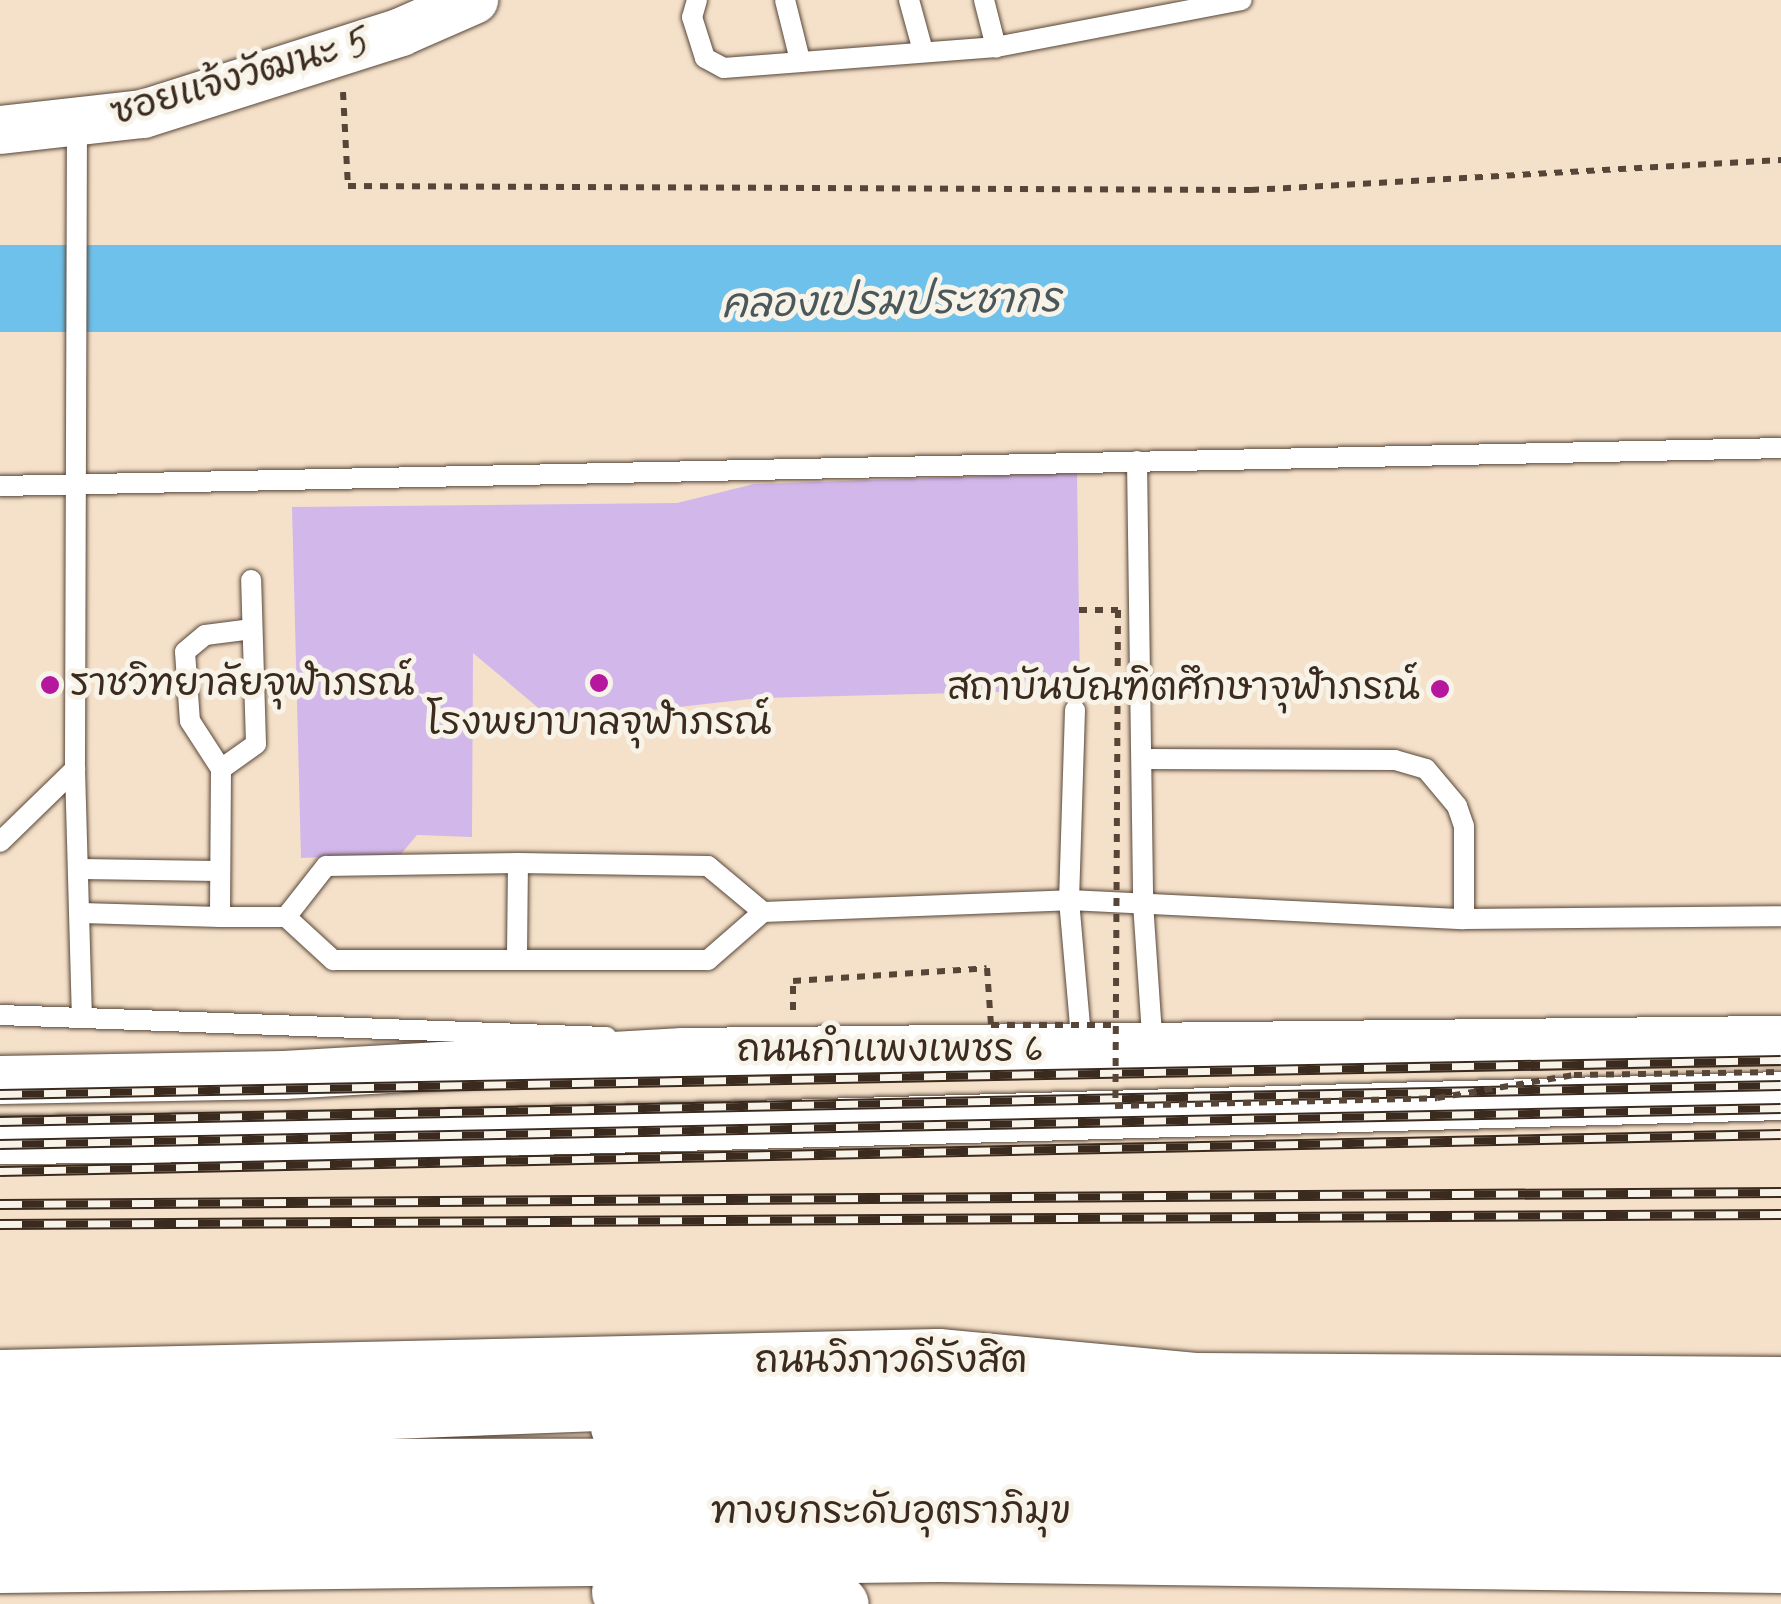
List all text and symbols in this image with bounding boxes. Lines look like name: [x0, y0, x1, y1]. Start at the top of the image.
street label: ซอยแจ้งวัฒนะ 5: [106, 19, 376, 137]
water label: คลองเปรมประชากร: [721, 276, 1061, 330]
place label: ราชวิทยาลัยจุฬาภรณ์: [70, 662, 414, 708]
place label: สถาบันบัณฑิตศึกษาจุฬาภรณ์: [947, 666, 1420, 712]
marker: โรงพยาบาลจุฬาภรณ์: [586, 670, 612, 696]
marker: ราชวิทยาลัยจุฬาภรณ์: [39, 674, 61, 696]
marker: สถาบันบัณฑิตศึกษาจุฬาภรณ์: [1429, 678, 1451, 700]
place label: โรงพยาบาลจุฬาภรณ์: [426, 701, 772, 747]
street label: ถนนกำแพงเพชร 6: [737, 1028, 1043, 1074]
street label: ถนนวิภาวดีรังสิต: [755, 1339, 1027, 1385]
street label: ทางยกระดับอุตราภิมุข: [711, 1490, 1071, 1536]

